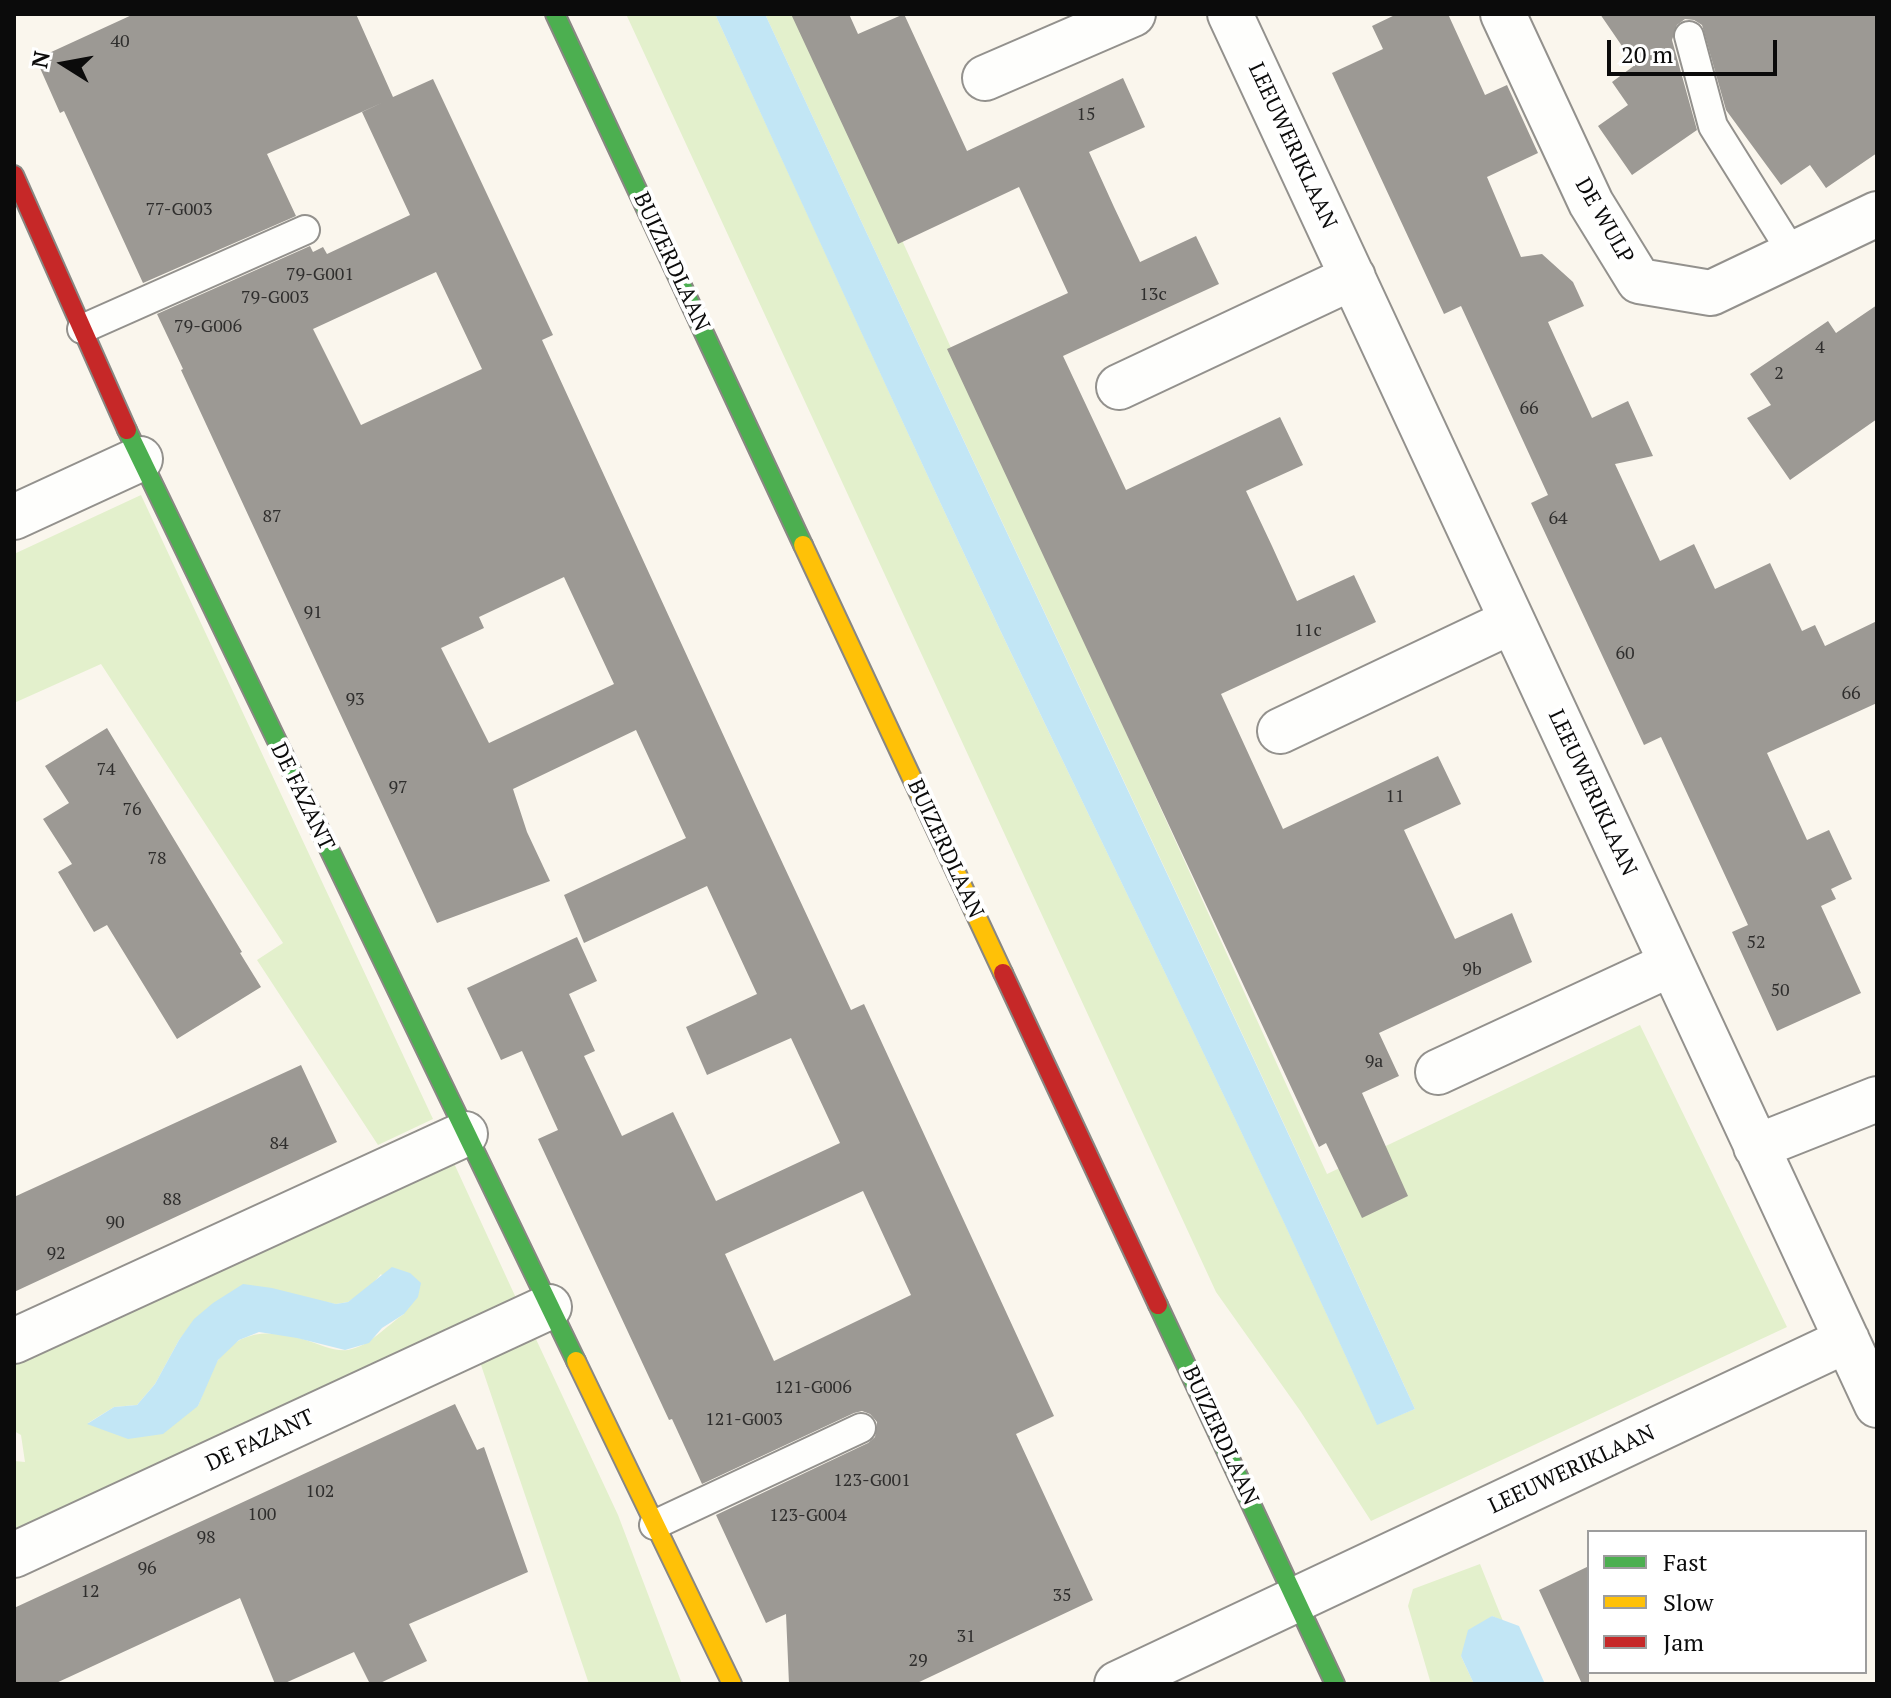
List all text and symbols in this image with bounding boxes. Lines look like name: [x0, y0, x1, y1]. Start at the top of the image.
north arrow: [24, 24, 104, 104]
scale bar: [1611, 24, 1781, 74]
house number: 40: [110, 31, 130, 53]
text: 20 m: [1621, 38, 1673, 70]
text: N: [24, 48, 56, 70]
street label: LEEUWERIKLAAN: [1242, 59, 1342, 233]
house number: 15: [1076, 104, 1096, 126]
street label: DE WULP: [1569, 174, 1639, 268]
street label: BUIZERDLAAN: [627, 188, 715, 336]
house number: 77-G003: [145, 199, 213, 221]
house number: 79-G001: [286, 264, 354, 286]
house number: 13c: [1139, 284, 1167, 306]
house number: 79-G003: [241, 287, 309, 309]
house number: 79-G006: [174, 316, 242, 338]
house number: 4: [1815, 337, 1825, 359]
house number: 2: [1774, 363, 1784, 385]
house number: 66: [1519, 398, 1539, 420]
house number: 87: [262, 506, 282, 528]
house number: 64: [1548, 508, 1568, 530]
house number: 91: [303, 602, 323, 624]
house number: 11c: [1294, 620, 1322, 642]
house number: 60: [1615, 643, 1635, 665]
house number: 66: [1841, 683, 1861, 705]
house number: 93: [345, 689, 365, 711]
street label: LEEUWERIKLAAN: [1542, 706, 1642, 880]
street label: DE FAZANT: [265, 739, 339, 855]
house number: 74: [96, 759, 116, 781]
street label: BUIZERDLAAN: [901, 775, 989, 923]
house number: 97: [388, 777, 408, 799]
house number: 11: [1385, 786, 1405, 808]
house number: 76: [122, 799, 142, 821]
house number: 78: [147, 848, 167, 870]
house number: 52: [1746, 932, 1766, 954]
house number: 9b: [1462, 959, 1482, 981]
house number: 50: [1770, 980, 1790, 1002]
house number: 9a: [1365, 1051, 1383, 1073]
house number: 84: [269, 1133, 289, 1155]
house number: 88: [162, 1189, 182, 1211]
house number: 90: [105, 1212, 125, 1234]
house number: 92: [46, 1243, 66, 1265]
street label: BUIZERDLAAN: [1176, 1362, 1264, 1510]
house number: 121-G006: [774, 1377, 852, 1399]
street label: DE FAZANT: [202, 1404, 318, 1478]
house number: 121-G003: [705, 1409, 783, 1431]
street label: LEEUWERIKLAAN: [1485, 1420, 1659, 1520]
house number: 123-G001: [833, 1470, 911, 1492]
house number: 102: [306, 1481, 334, 1503]
house number: 100: [248, 1504, 276, 1526]
house number: 123-G004: [769, 1505, 847, 1527]
house number: 98: [196, 1527, 216, 1549]
legend: [1587, 1530, 1867, 1674]
text: Fast: [1663, 1546, 1707, 1578]
house number: 96: [137, 1558, 157, 1580]
house number: 12: [80, 1581, 100, 1603]
house number: 35: [1052, 1585, 1072, 1607]
text: Slow: [1663, 1586, 1714, 1618]
house number: 31: [956, 1626, 976, 1648]
text: Jam: [1663, 1626, 1704, 1658]
house number: 29: [908, 1650, 928, 1672]

